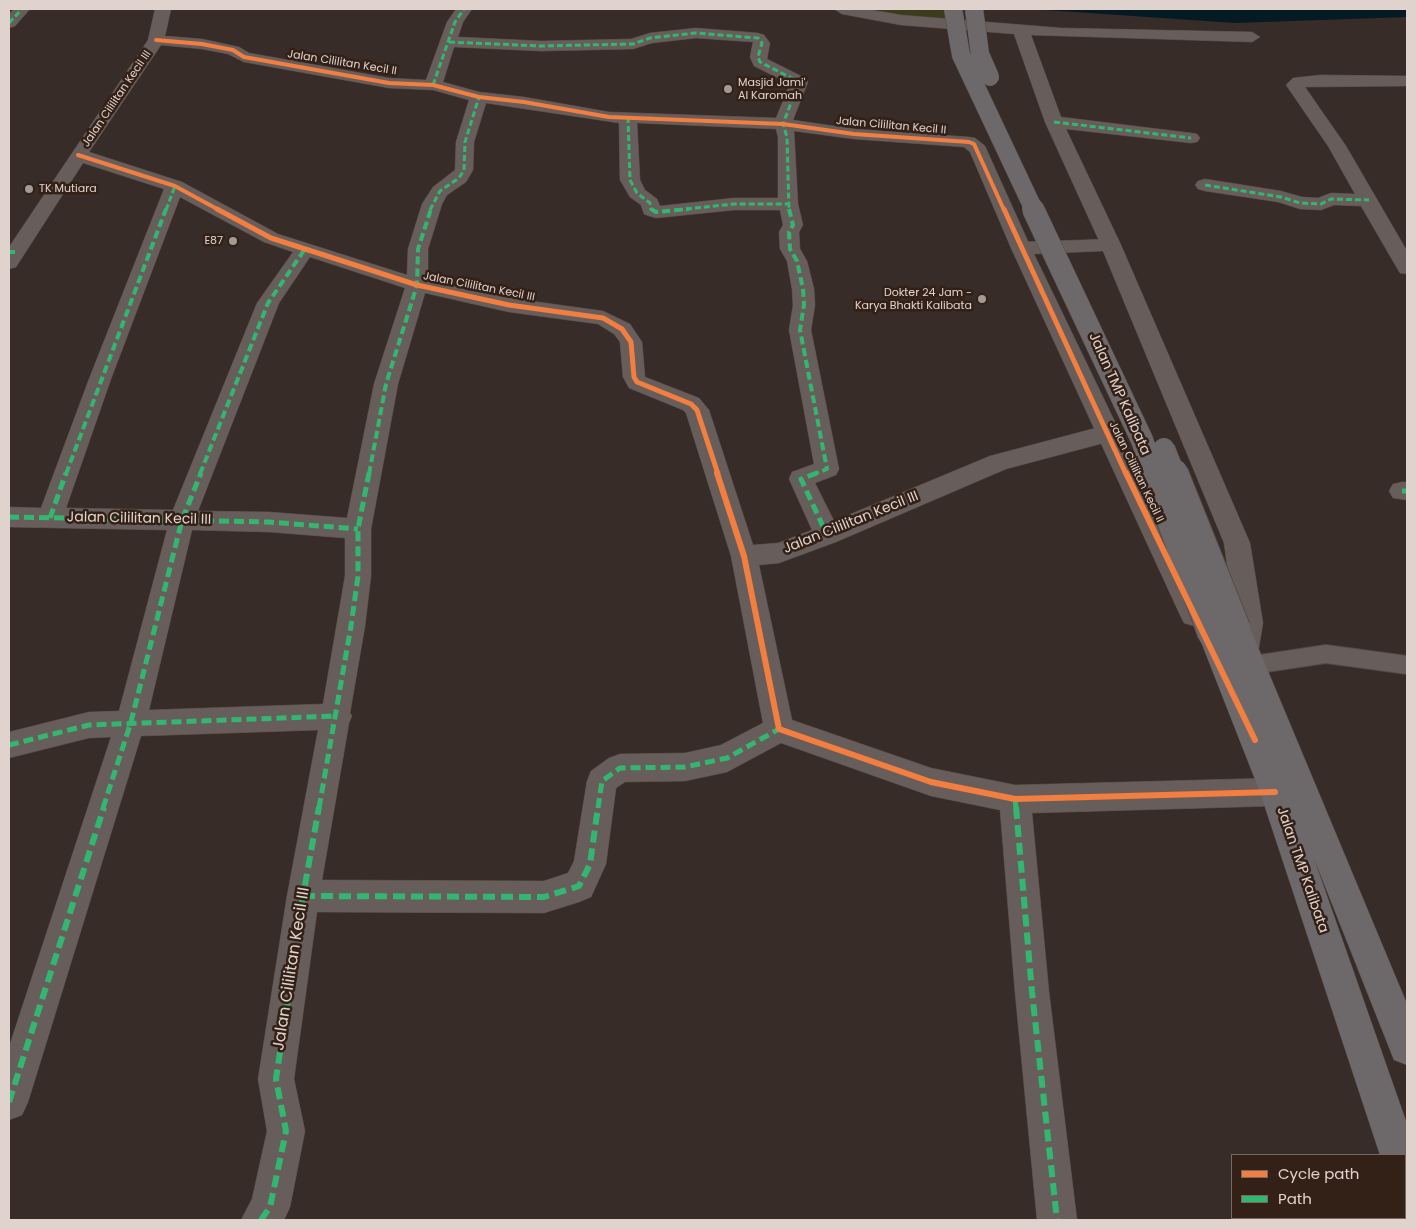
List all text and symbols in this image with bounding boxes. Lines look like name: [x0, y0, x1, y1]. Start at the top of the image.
street label: Jalan Cililitan Kecil III: [80, 48, 154, 150]
street label: Jalan Cililitan Kecil II: [286, 48, 398, 78]
place label: Masjid Jami' Al Karomah: [738, 76, 806, 102]
marker: Masjid Jami' Al Karomah: [722, 83, 734, 95]
street label: Jalan Cililitan Kecil II: [835, 115, 947, 137]
place label: TK Mutiara: [39, 182, 97, 196]
marker: TK Mutiara: [23, 183, 35, 195]
place label: E87: [204, 234, 223, 248]
marker: E87: [227, 235, 239, 247]
street label: Jalan Cililitan Kecil III: [422, 270, 536, 304]
place label: Dokter 24 Jam - Karya Bhakti Kalibata: [855, 286, 972, 312]
marker: Dokter 24 Jam - Karya Bhakti Kalibata: [976, 293, 988, 305]
street label: Jalan TMP Kalibata: [1084, 330, 1154, 458]
street label: Jalan Cililitan Kecil II: [1106, 419, 1166, 525]
street label: Jalan Cililitan Kecil III: [781, 488, 921, 558]
street label: Jalan Cililitan Kecil III: [67, 509, 211, 529]
street label: Jalan TMP Kalibata: [1273, 805, 1331, 935]
street label: Jalan Cililitan Kecil III: [270, 886, 314, 1052]
legend: [1231, 1154, 1406, 1219]
text: Cycle path: [1278, 1163, 1359, 1184]
text: Path: [1278, 1188, 1312, 1209]

